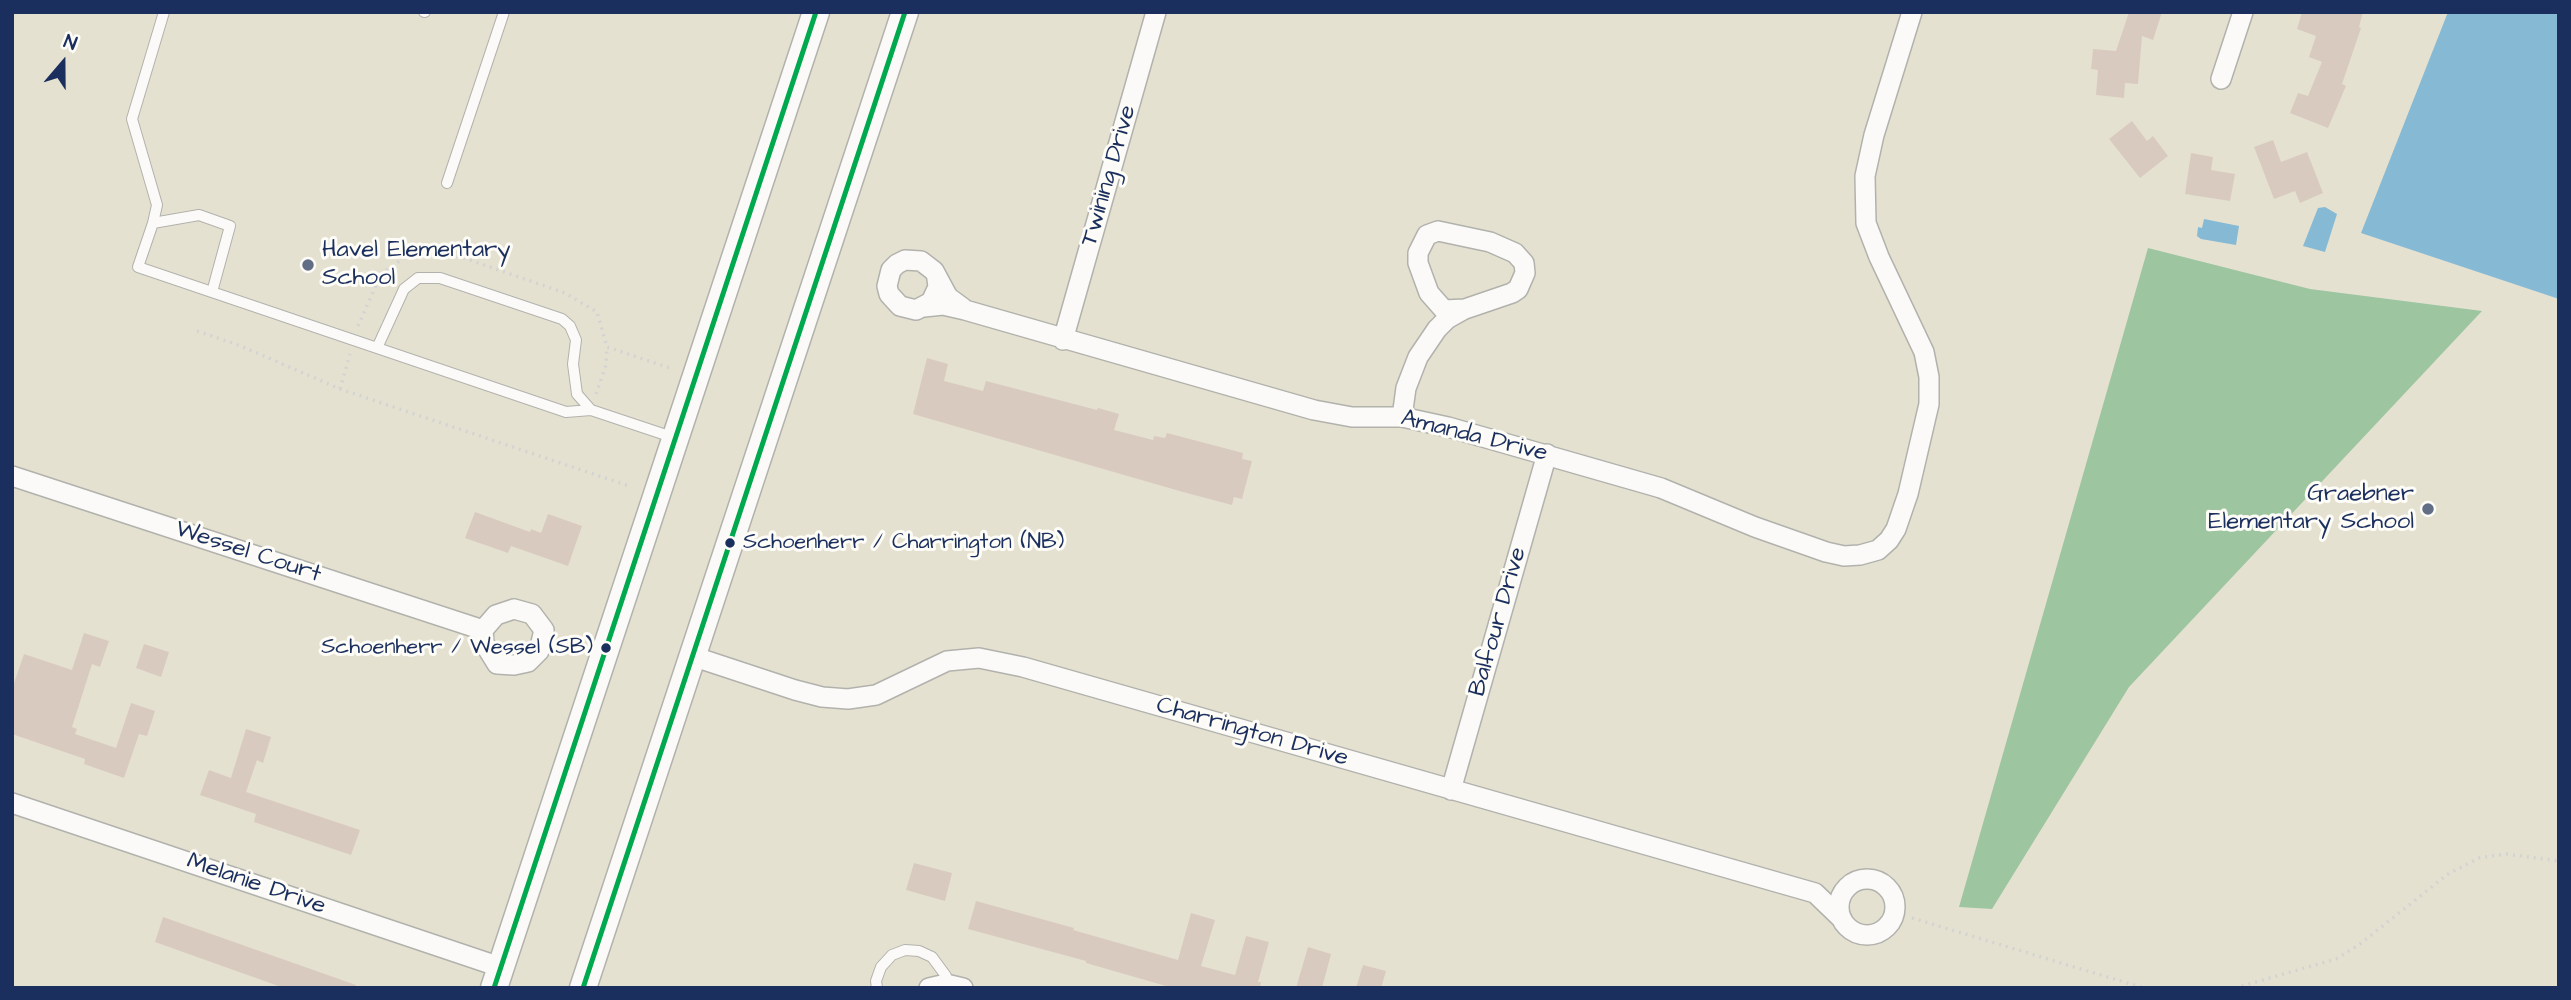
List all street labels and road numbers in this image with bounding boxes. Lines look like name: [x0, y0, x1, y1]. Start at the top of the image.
street label: Twining Drive: [1076, 102, 1144, 250]
street label: Amanda Drive: [1398, 405, 1550, 469]
street label: Wessel Court: [171, 516, 325, 590]
street label: Balfour Drive: [1464, 544, 1534, 700]
street label: Charrington Drive: [1153, 692, 1351, 774]
street label: Melanie Drive: [183, 848, 329, 922]

